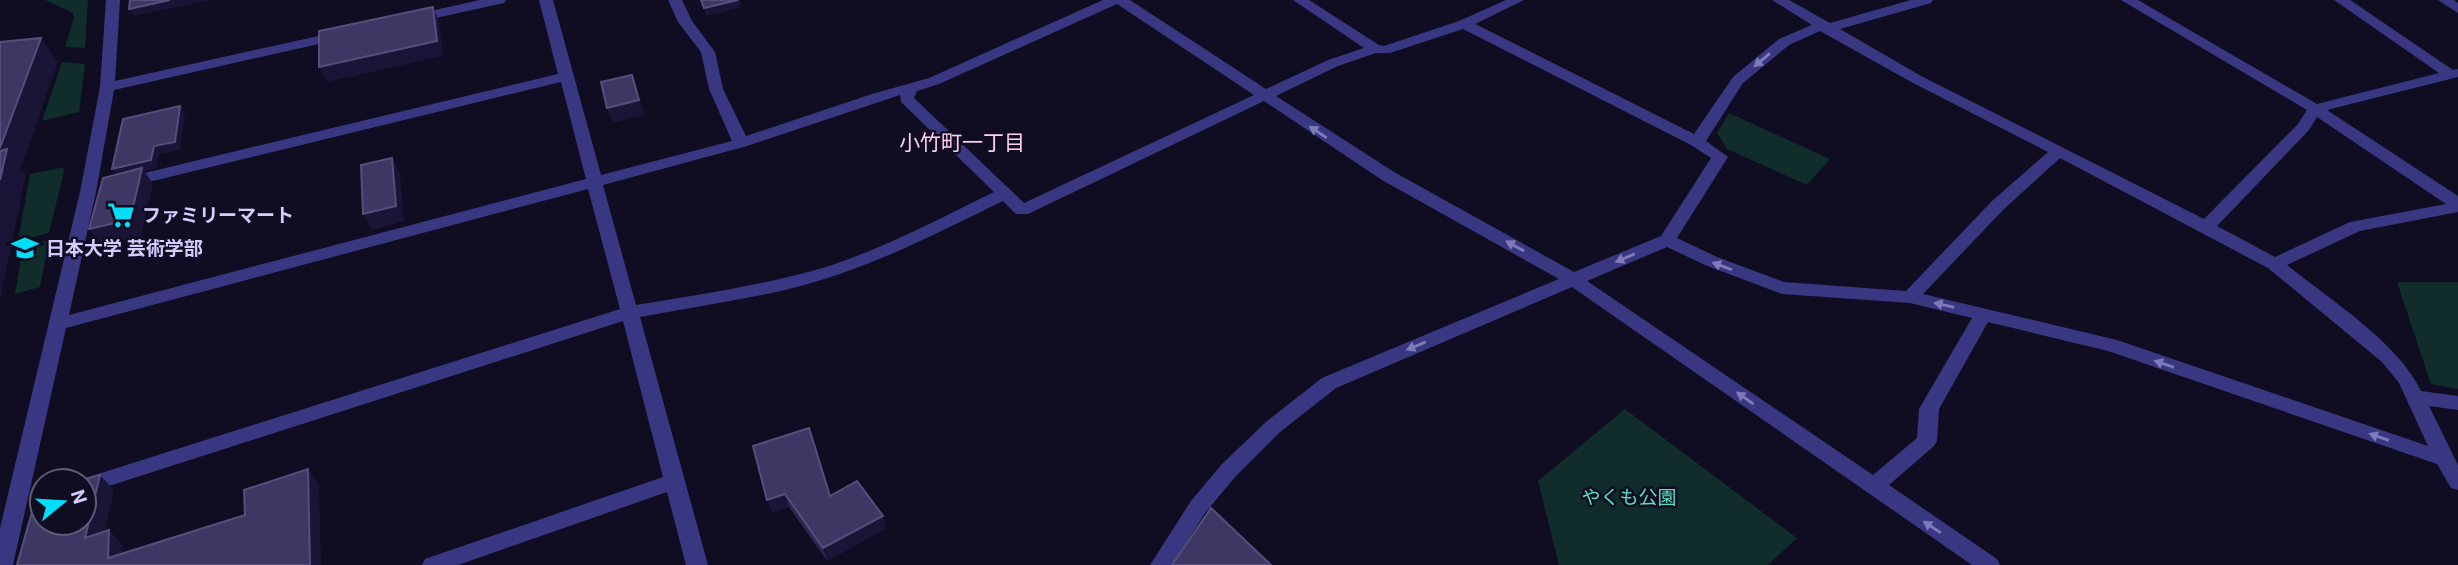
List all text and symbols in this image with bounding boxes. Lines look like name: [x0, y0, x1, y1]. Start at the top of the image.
one-way arrow: [1754, 52, 1771, 67]
one-way arrow: [1308, 125, 1328, 138]
district label: 小竹町一丁目: [899, 131, 1025, 155]
supermarket icon: ファミリーマート: [106, 200, 136, 230]
place label: ファミリーマート: [142, 204, 294, 227]
school or university icon: 日本大学 芸術学部: [10, 233, 40, 263]
place label: 日本大学 芸術学部: [46, 237, 203, 260]
one-way arrow: [1505, 240, 1524, 252]
one-way arrow: [1615, 253, 1636, 264]
one-way arrow: [1712, 260, 1733, 271]
one-way arrow: [1933, 299, 1955, 310]
one-way arrow: [1405, 341, 1426, 352]
one-way arrow: [2153, 358, 2174, 369]
one-way arrow: [1736, 391, 1754, 405]
one-way arrow: [2369, 431, 2390, 442]
north arrow: [28, 467, 98, 537]
park label: やくも公園: [1581, 486, 1677, 509]
text: N: [66, 487, 92, 507]
one-way arrow: [1923, 520, 1942, 533]

